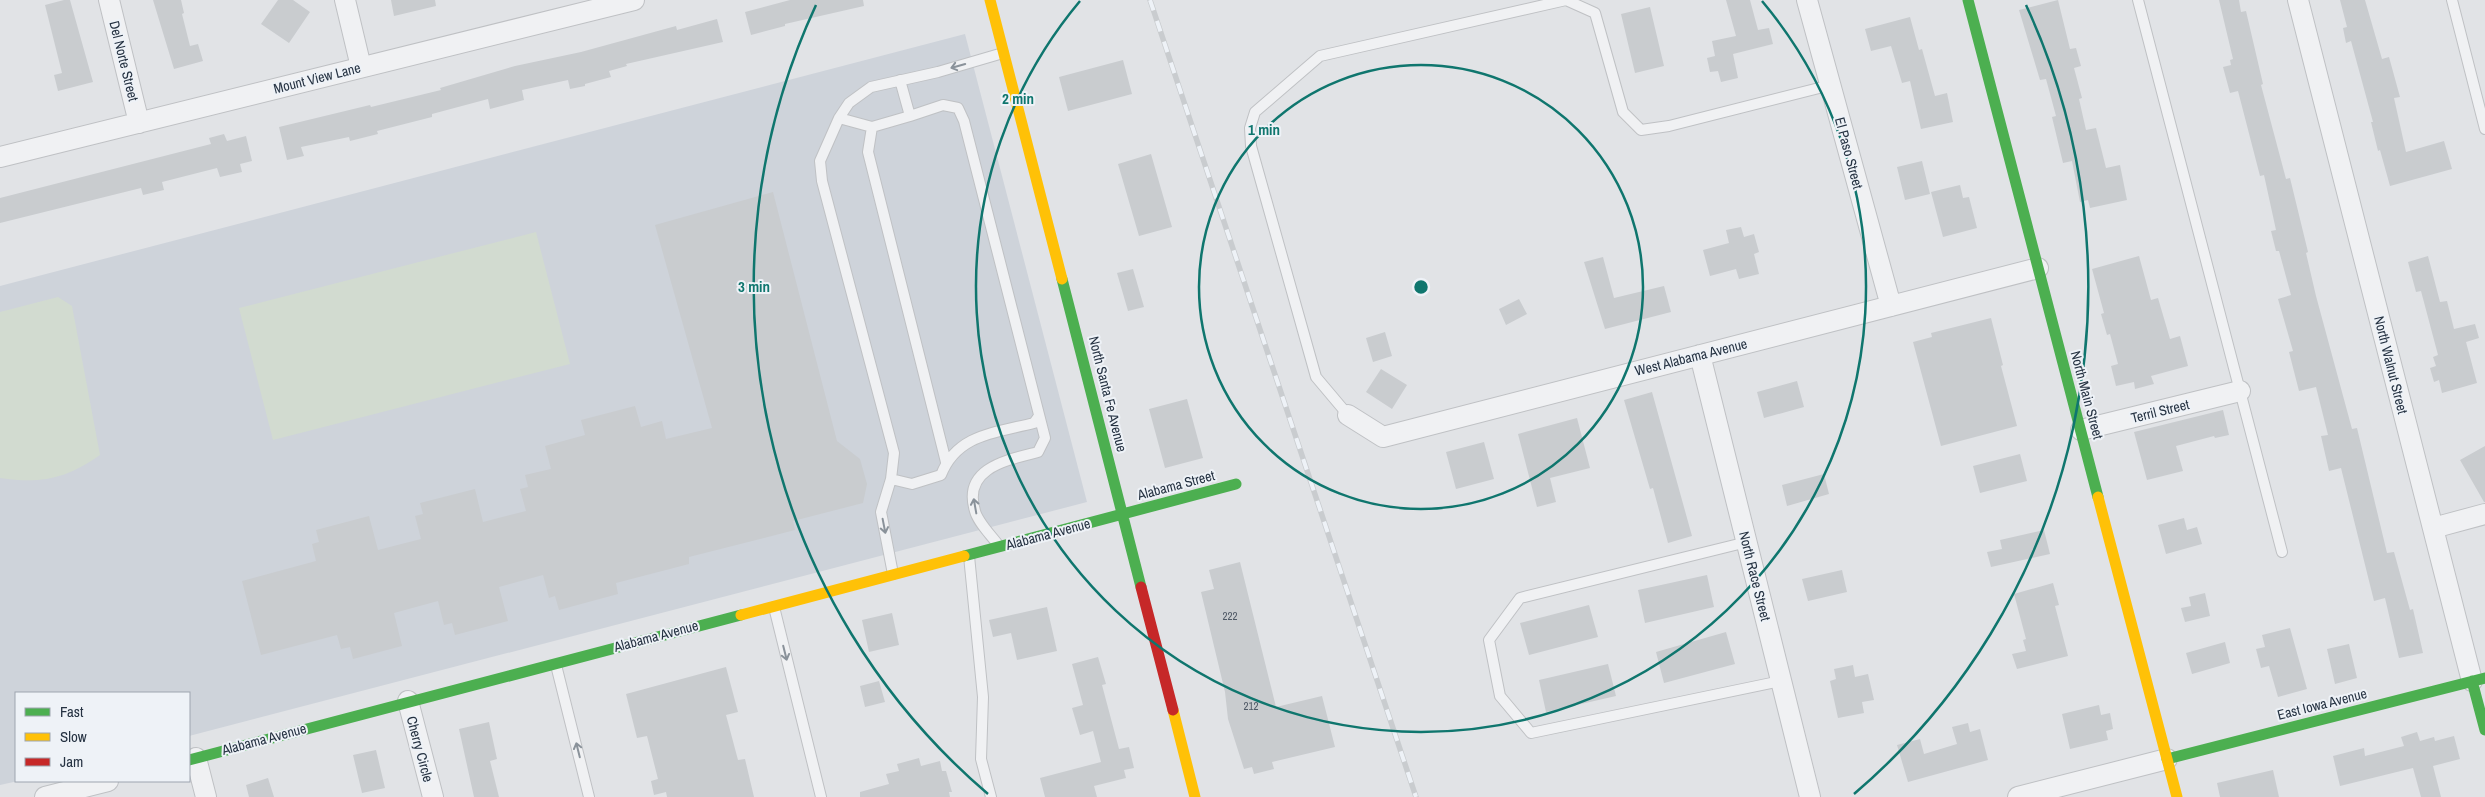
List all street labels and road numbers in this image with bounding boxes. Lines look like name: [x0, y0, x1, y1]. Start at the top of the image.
street label: Del Norte Street: [105, 19, 143, 103]
street label: Mount View Lane: [272, 58, 362, 98]
street label: El Paso Street: [1831, 115, 1867, 191]
street label: North Walnut Street: [2370, 314, 2412, 416]
street label: North Santa Fe Avenue: [1085, 334, 1131, 454]
street label: West Alabama Avenue: [1633, 334, 1749, 380]
street label: North Main Street: [2067, 349, 2107, 441]
street label: Terril Street: [2129, 395, 2191, 427]
street label: Alabama Street: [1134, 466, 1217, 504]
street label: Alabama Avenue: [1003, 514, 1092, 554]
street label: North Race Street: [1735, 529, 1775, 623]
street label: Alabama Avenue: [611, 616, 700, 656]
street label: East Iowa Avenue: [2275, 684, 2369, 724]
street label: Cherry Circle: [403, 714, 437, 784]
street label: Alabama Avenue: [219, 719, 308, 759]

